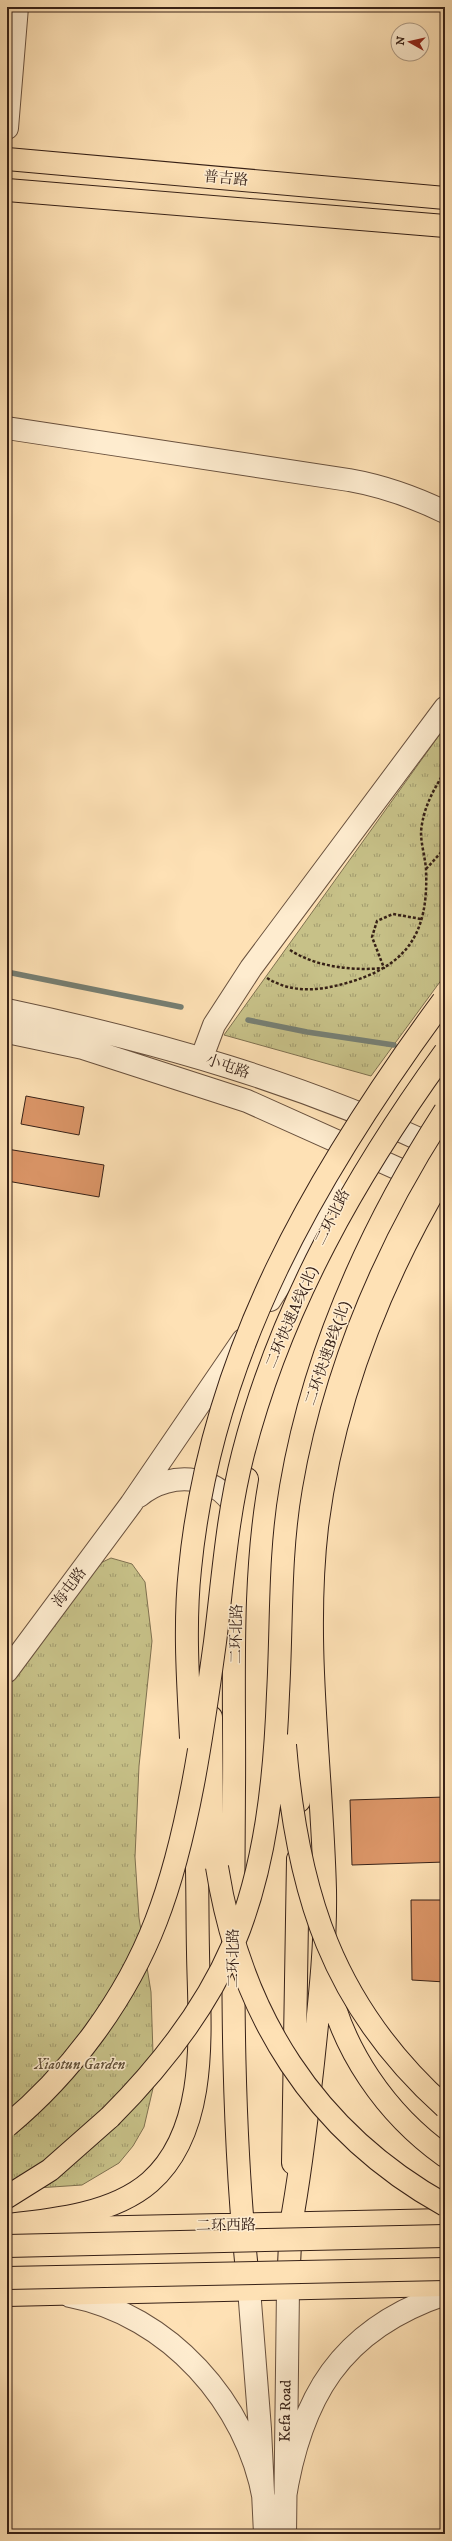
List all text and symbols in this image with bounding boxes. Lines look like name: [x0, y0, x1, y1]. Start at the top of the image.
north arrow: [390, 22, 430, 62]
text: N: [394, 35, 409, 46]
street label: 普吉路: [203, 167, 249, 190]
street label: 小屯路: [203, 1050, 252, 1083]
street label: 二环北路: [311, 1186, 354, 1248]
street label: 二环快速A线(北): [261, 1263, 322, 1371]
street label: 二环快速B线(北): [301, 1298, 354, 1408]
street label: 海屯路: [48, 1564, 91, 1611]
street label: 二环北路: [226, 1604, 247, 1664]
street label: 二环北路: [224, 1928, 243, 1988]
park label: Xiaotun Garden: [34, 2055, 126, 2074]
street label: 二环西路: [196, 2215, 256, 2236]
street label: Kefa Road: [275, 2379, 296, 2442]

